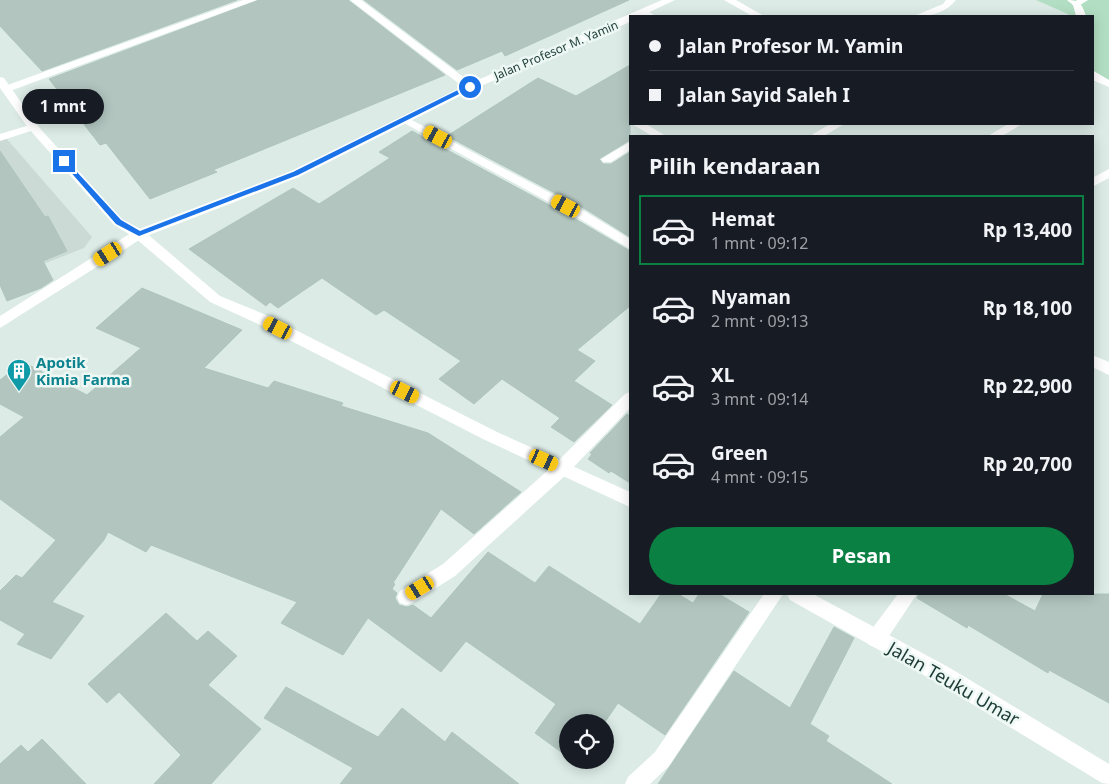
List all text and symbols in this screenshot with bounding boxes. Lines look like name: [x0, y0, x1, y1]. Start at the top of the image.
street label: Jalan Profesor M. Yamin: [490, 16, 621, 84]
text: Jalan Profesor M. Yamin: [679, 33, 903, 59]
route start: [459, 76, 481, 98]
text: Jalan Sayid Saleh I: [679, 82, 850, 108]
callout: 1 mnt: [23, 89, 105, 124]
text: 1 mnt: [40, 95, 86, 117]
car: [421, 123, 454, 151]
route end: [53, 150, 75, 172]
text: Pilih kendaraan: [649, 150, 821, 180]
car: [549, 192, 582, 220]
text: Hemat: [711, 206, 775, 232]
icon: car: [651, 208, 696, 253]
text: Rp 13,400: [983, 217, 1072, 243]
text: 1 mnt · 09:12: [711, 232, 808, 254]
car: [91, 240, 124, 268]
text: Nyaman: [711, 284, 791, 310]
icon: car: [651, 286, 696, 331]
text: Rp 18,100: [983, 295, 1072, 321]
text: 2 mnt · 09:13: [711, 310, 808, 332]
car: [261, 315, 294, 341]
place label: Apotik Kimia Farma: [36, 352, 130, 389]
building icon: Apotik Kimia Farma: [6, 358, 32, 392]
text: XL: [711, 362, 734, 388]
icon: car: [651, 364, 696, 409]
text: Rp 22,900: [983, 373, 1072, 399]
car: [388, 379, 421, 405]
text: 3 mnt · 09:14: [711, 388, 808, 410]
text: Green: [711, 440, 768, 466]
icon: car: [651, 442, 696, 487]
car: [527, 447, 560, 473]
text: Rp 20,700: [983, 451, 1072, 477]
text: 4 mnt · 09:15: [711, 466, 808, 488]
button: Pesan: [649, 527, 1074, 585]
car: [403, 574, 436, 602]
street label: Jalan Teuku Umar: [882, 634, 1025, 731]
map controls: [559, 714, 614, 769]
button: locate: [559, 714, 614, 769]

